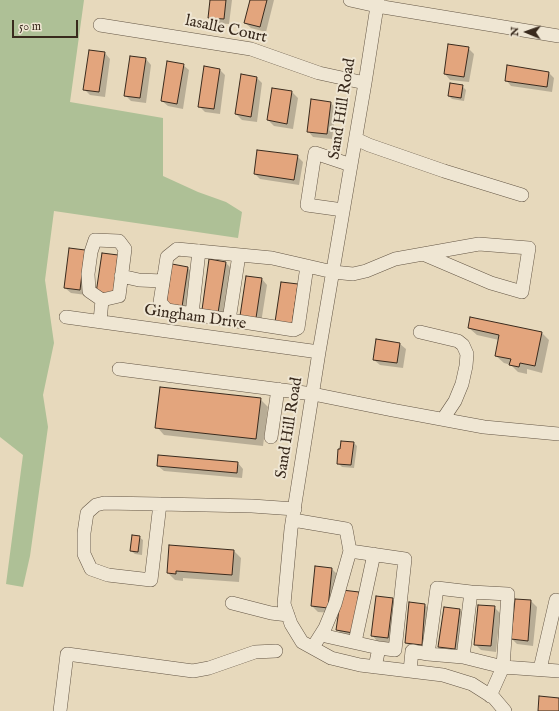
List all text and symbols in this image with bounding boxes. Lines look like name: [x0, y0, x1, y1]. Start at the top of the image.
scale bar: [14, 12, 80, 38]
street label: lasalle Court: [183, 12, 269, 48]
north arrow: [507, 12, 547, 52]
text: 50 m: [19, 19, 41, 34]
text: N: [508, 27, 522, 37]
street label: Sand Hill Road: [326, 57, 360, 161]
street label: Gingham Drive: [143, 301, 247, 335]
street label: Sand Hill Road: [273, 376, 307, 480]

